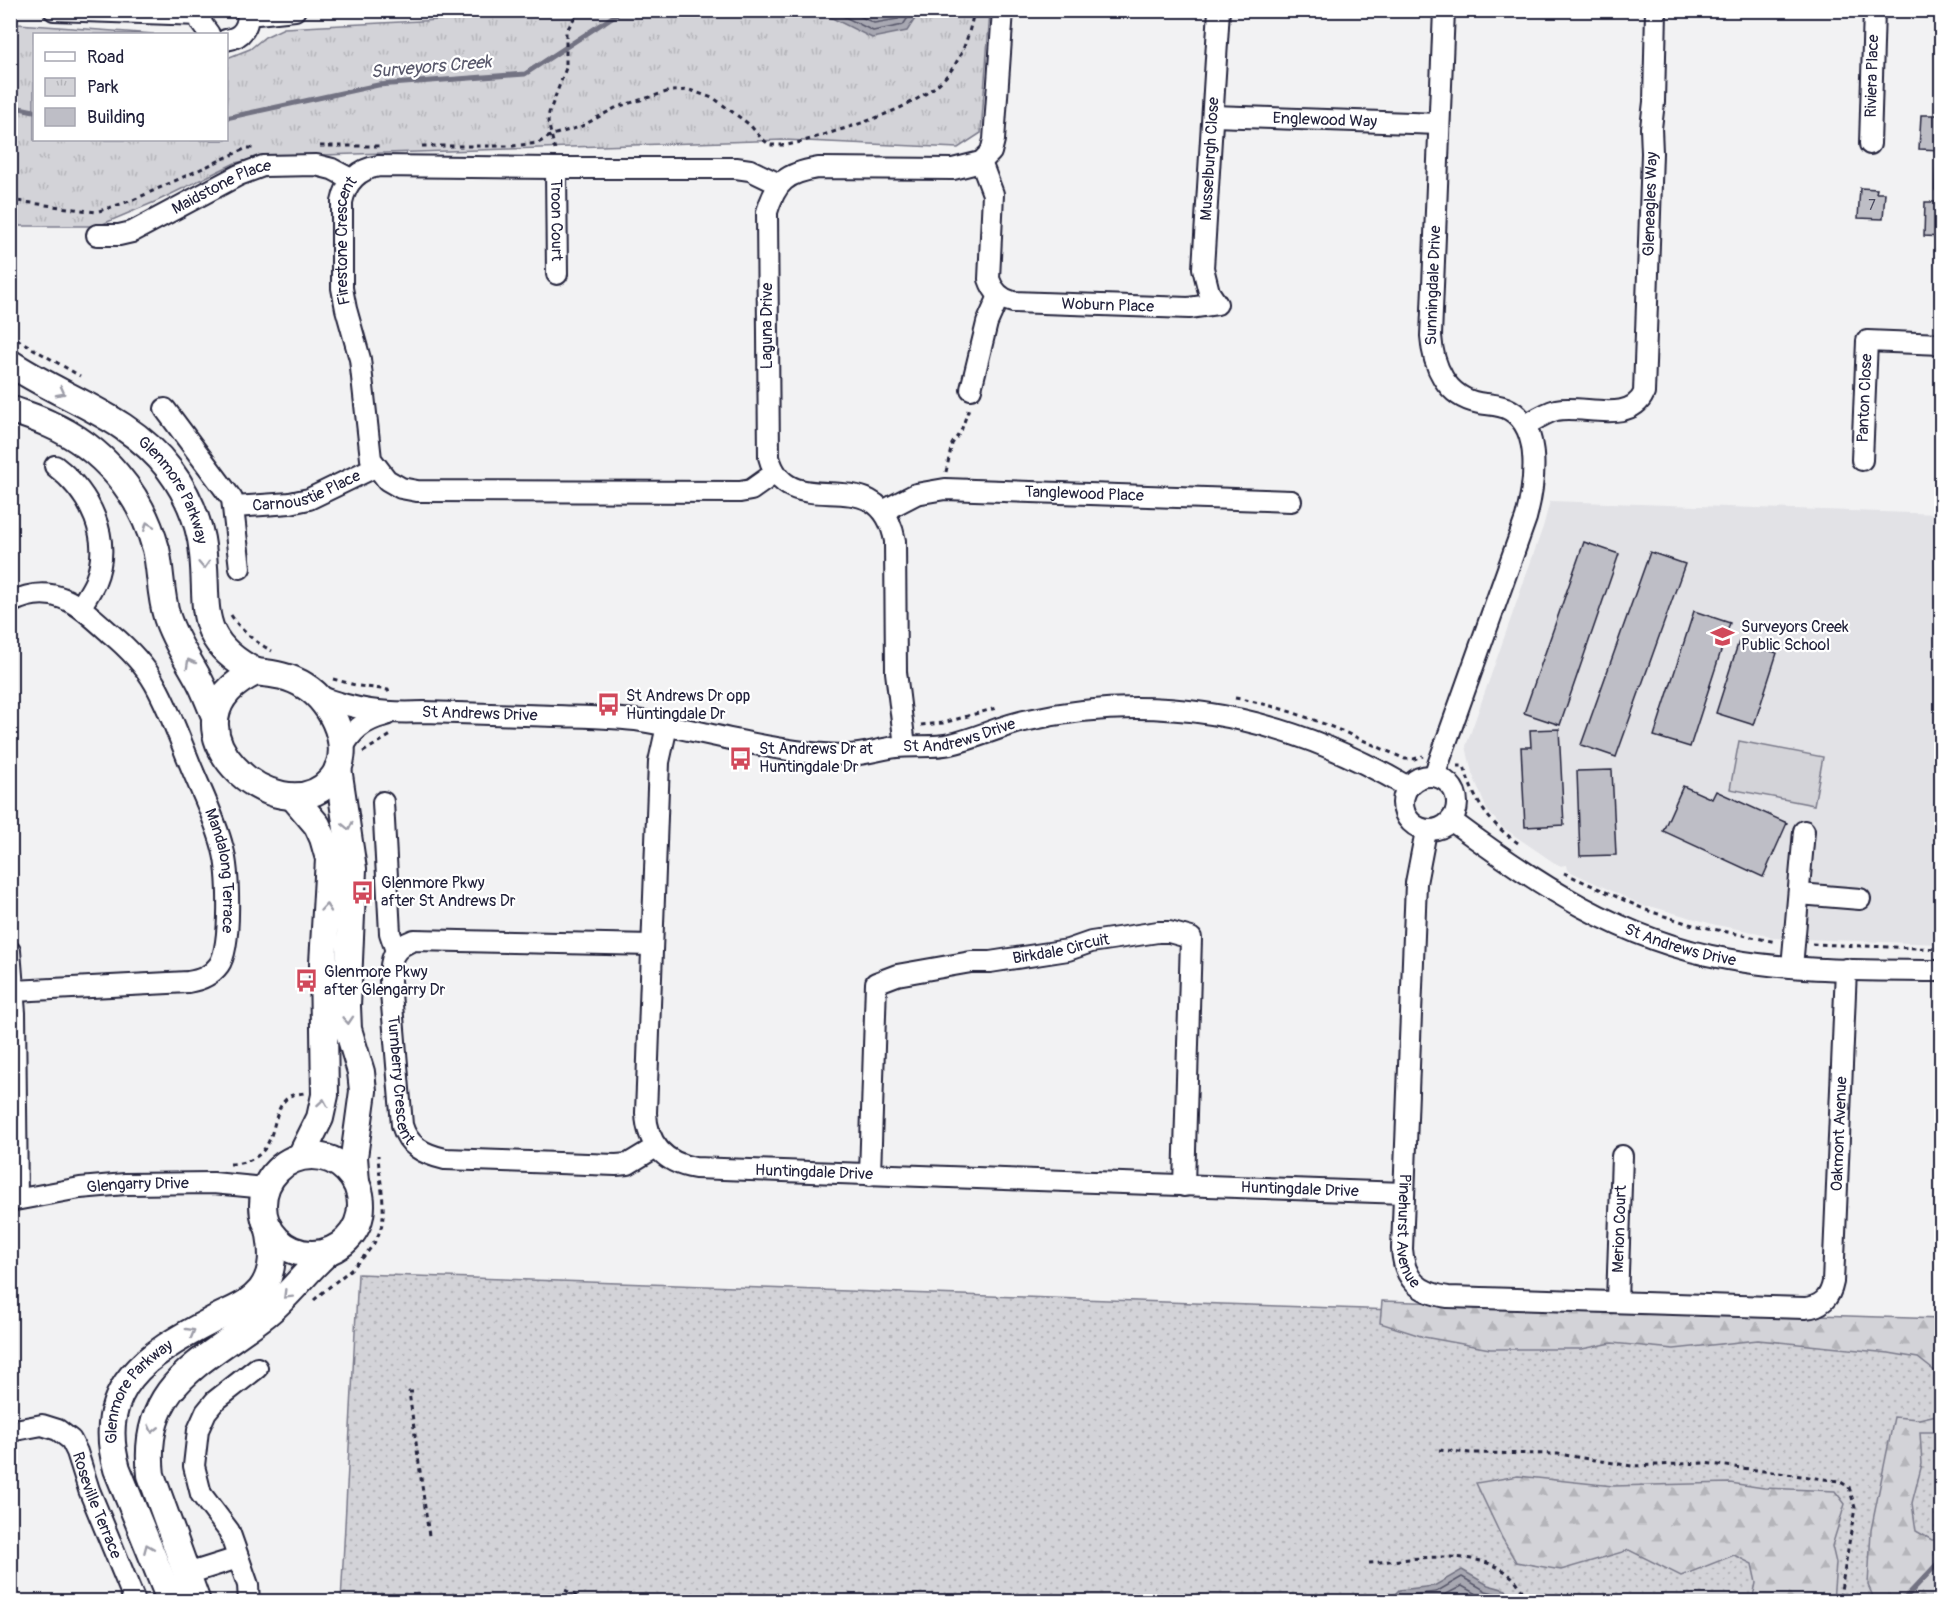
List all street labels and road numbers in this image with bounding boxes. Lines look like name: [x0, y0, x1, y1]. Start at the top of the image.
street label: Riviera Place: [1861, 34, 1883, 118]
street label: Musselburgh Close: [1196, 96, 1224, 221]
street label: Englewood Way: [1272, 108, 1378, 132]
street label: Gleneagles Way: [1639, 151, 1662, 257]
street label: Maidstone Place: [168, 156, 271, 219]
street label: Firestone Crescent: [332, 172, 361, 307]
street label: Troon Court: [546, 179, 567, 262]
street label: Sunningdale Drive: [1421, 225, 1445, 346]
street label: Laguna Drive: [757, 283, 777, 369]
street label: Woburn Place: [1061, 294, 1155, 317]
street label: Panton Close: [1853, 353, 1876, 443]
street label: Glenmore Parkway: [134, 432, 212, 546]
street label: Carnoustie Place: [252, 466, 364, 516]
street label: Tanglewood Place: [1024, 482, 1144, 506]
street label: St Andrews Drive: [422, 702, 538, 726]
street label: St Andrews Drive: [903, 714, 1018, 756]
street label: Mandalong Terrace: [200, 806, 238, 934]
street label: St Andrews Drive: [1621, 919, 1738, 970]
street label: Birkdale Circuit: [1011, 929, 1111, 968]
street label: Turnberry Crescent: [383, 1015, 420, 1149]
street label: Oakmont Avenue: [1827, 1076, 1852, 1192]
street label: Huntingdale Drive: [755, 1160, 874, 1184]
street label: Glengarry Drive: [86, 1173, 189, 1197]
street label: Pinehurst Avenue: [1392, 1173, 1425, 1293]
street label: Huntingdale Drive: [1240, 1177, 1359, 1201]
street label: Merion Court: [1608, 1184, 1631, 1273]
street label: Glenmore Parkway: [101, 1335, 177, 1444]
street label: Roseville Terrace: [68, 1449, 126, 1562]

